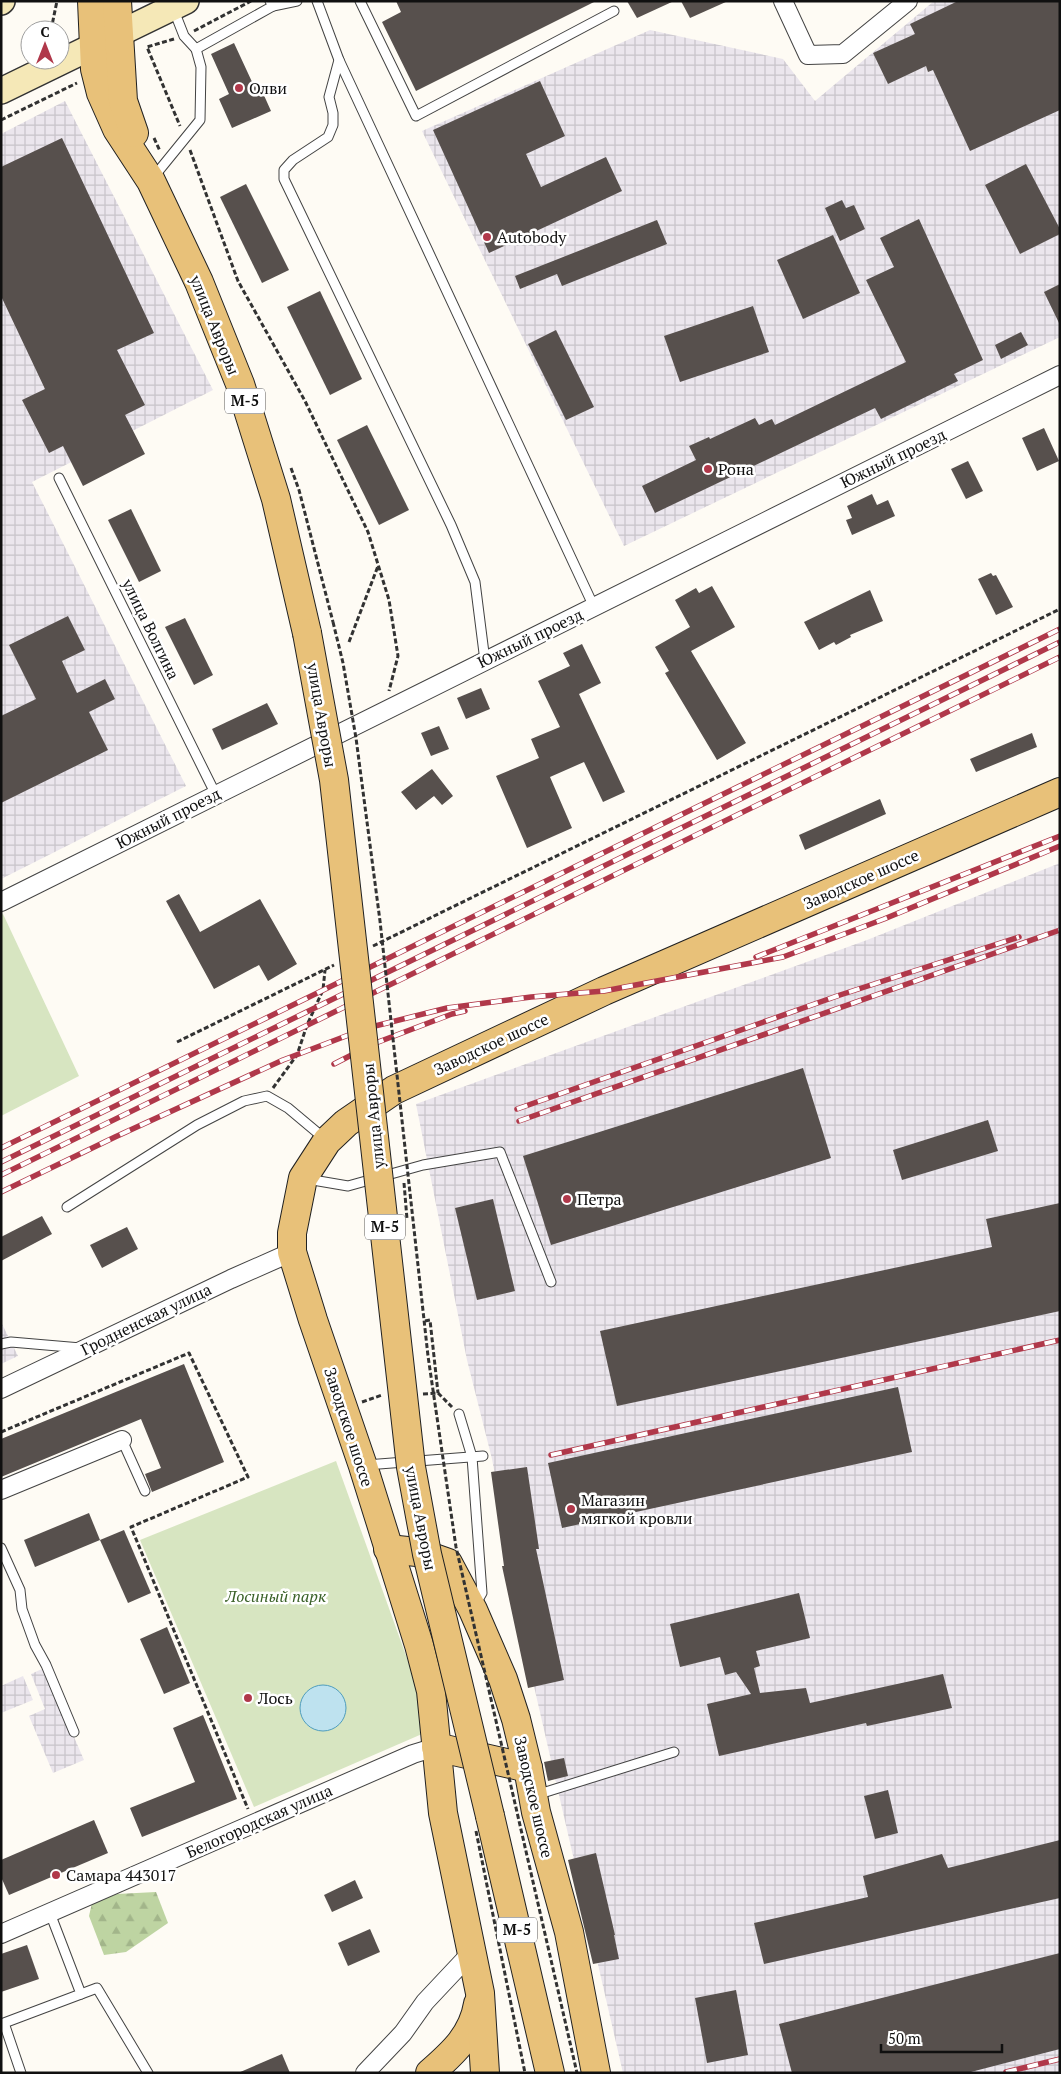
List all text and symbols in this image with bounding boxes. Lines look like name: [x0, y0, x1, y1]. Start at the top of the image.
north arrow: [20, 20, 70, 70]
text: С: [40, 22, 50, 41]
place label: Олви: [249, 77, 287, 99]
marker: Олви: [233, 82, 245, 94]
place label: Autobody: [497, 226, 567, 248]
marker: Autobody: [481, 231, 493, 243]
street label: улица Авроры: [185, 271, 245, 378]
road number: М-5: [225, 388, 265, 414]
street label: Южный проезд: [837, 423, 949, 493]
place label: Рона: [718, 458, 754, 480]
marker: Рона: [702, 463, 714, 475]
street label: улица Волгина: [117, 574, 185, 683]
street label: Южный проезд: [474, 603, 586, 673]
street label: улица Авроры: [302, 660, 342, 769]
street label: Южный проезд: [112, 782, 224, 854]
street label: Заводское шоссе: [800, 844, 922, 914]
street label: Заводское шоссе: [430, 1008, 552, 1080]
street label: улица Авроры: [357, 1062, 390, 1171]
place label: Петра: [577, 1188, 622, 1210]
marker: Петра: [561, 1193, 573, 1205]
road number: М-5: [365, 1214, 405, 1240]
street label: Гродненская улица: [77, 1278, 215, 1360]
street label: Заводское шоссе: [319, 1365, 379, 1489]
street label: улица Авроры: [400, 1463, 442, 1572]
place label: Магазин мягкой кровли: [581, 1489, 693, 1529]
marker: Магазин мягкой кровли: [565, 1503, 577, 1515]
park label: Лосиный парк: [225, 1585, 326, 1607]
place label: Лось: [257, 1687, 293, 1709]
marker: Лось: [242, 1692, 254, 1704]
street label: Заводское шоссе: [509, 1734, 559, 1860]
street label: Белогородская улица: [182, 1779, 336, 1863]
place label: Самара 443017: [66, 1864, 176, 1886]
marker: Самара 443017: [50, 1869, 62, 1881]
road number: М-5: [497, 1918, 537, 1942]
scale bar: [881, 2022, 1002, 2054]
text: 50 m: [888, 2028, 921, 2048]

